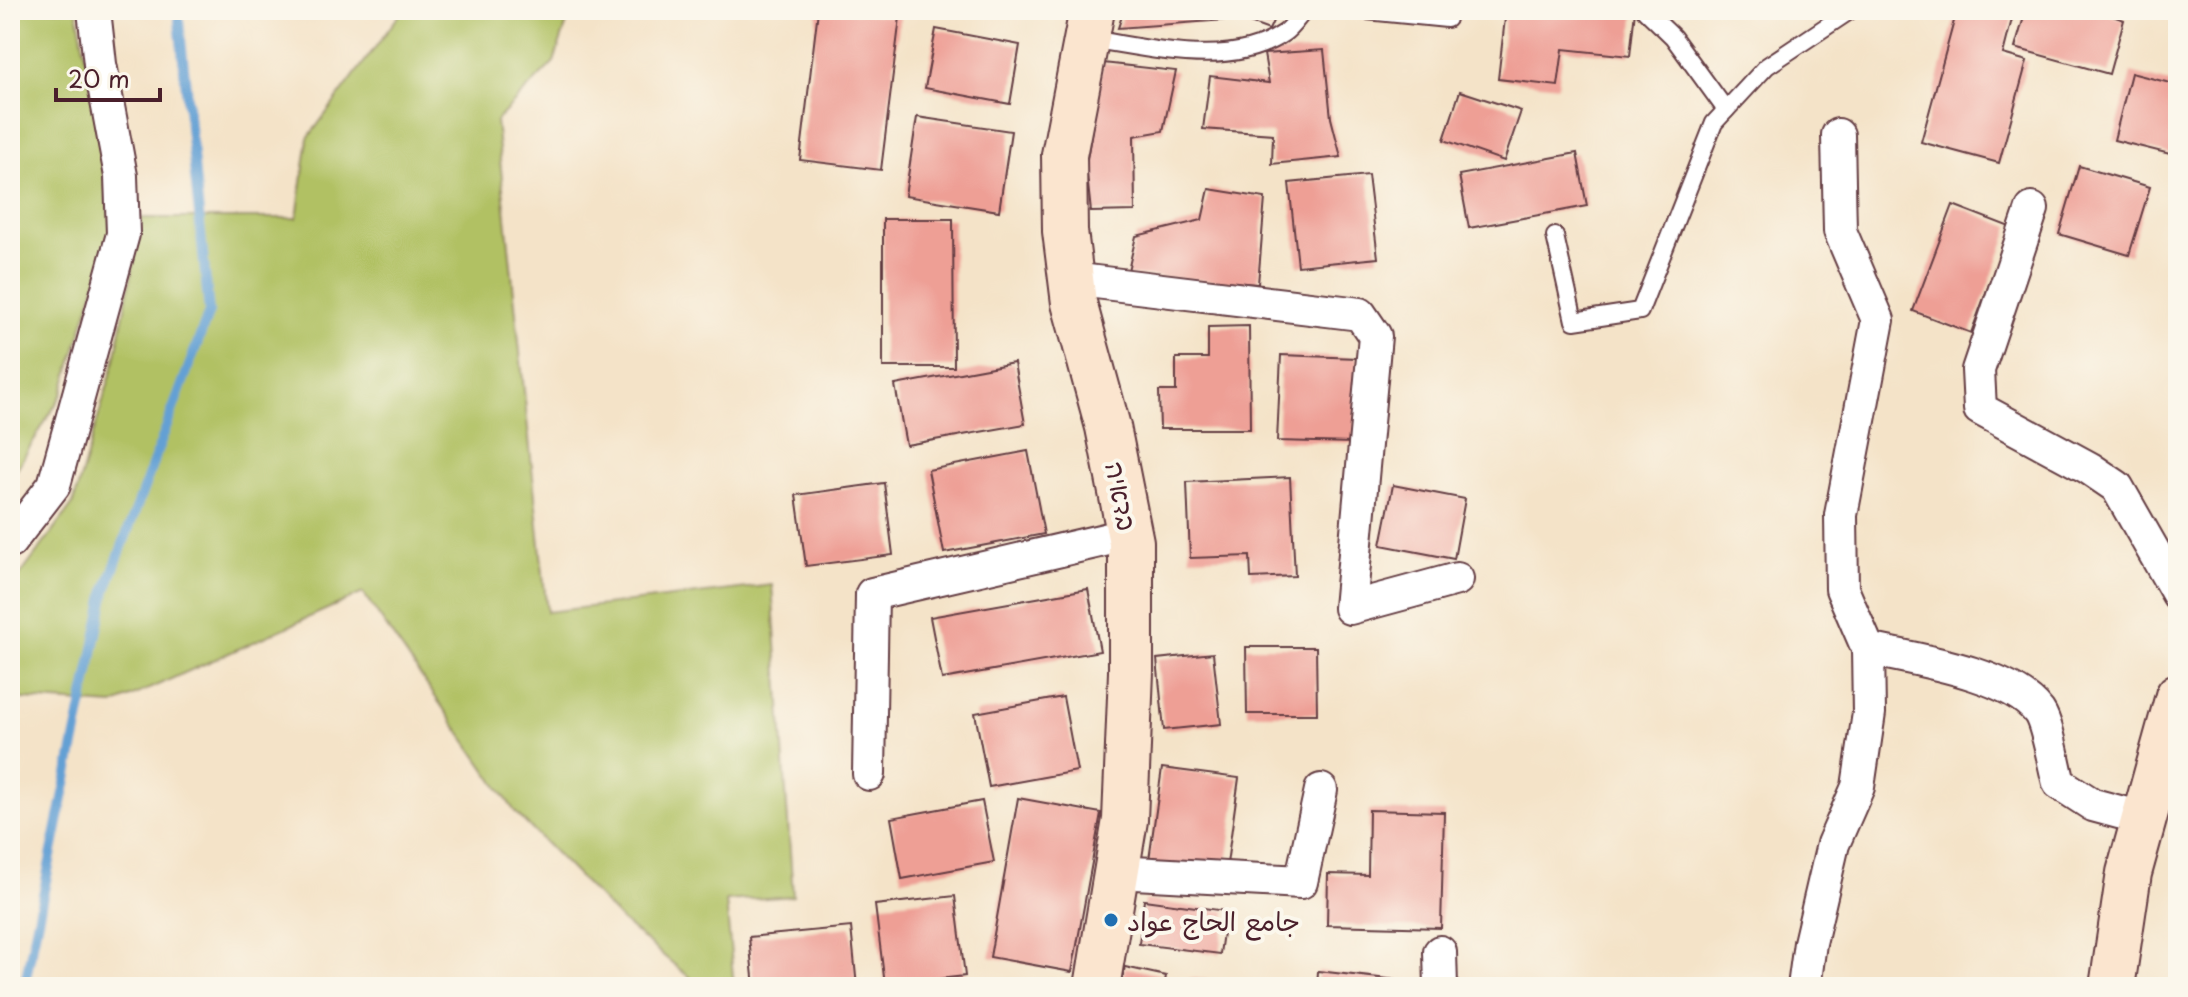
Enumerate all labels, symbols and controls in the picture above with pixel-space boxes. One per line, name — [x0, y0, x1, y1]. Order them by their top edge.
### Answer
scale bar — [56, 52, 160, 102]
text: 20 m — [68, 60, 130, 96]
street label: בדאיה — [1096, 458, 1148, 534]
place label: جامع الحاج عواد — [1127, 901, 1300, 941]
marker: جامع الحاج عواد — [1102, 911, 1120, 929]

